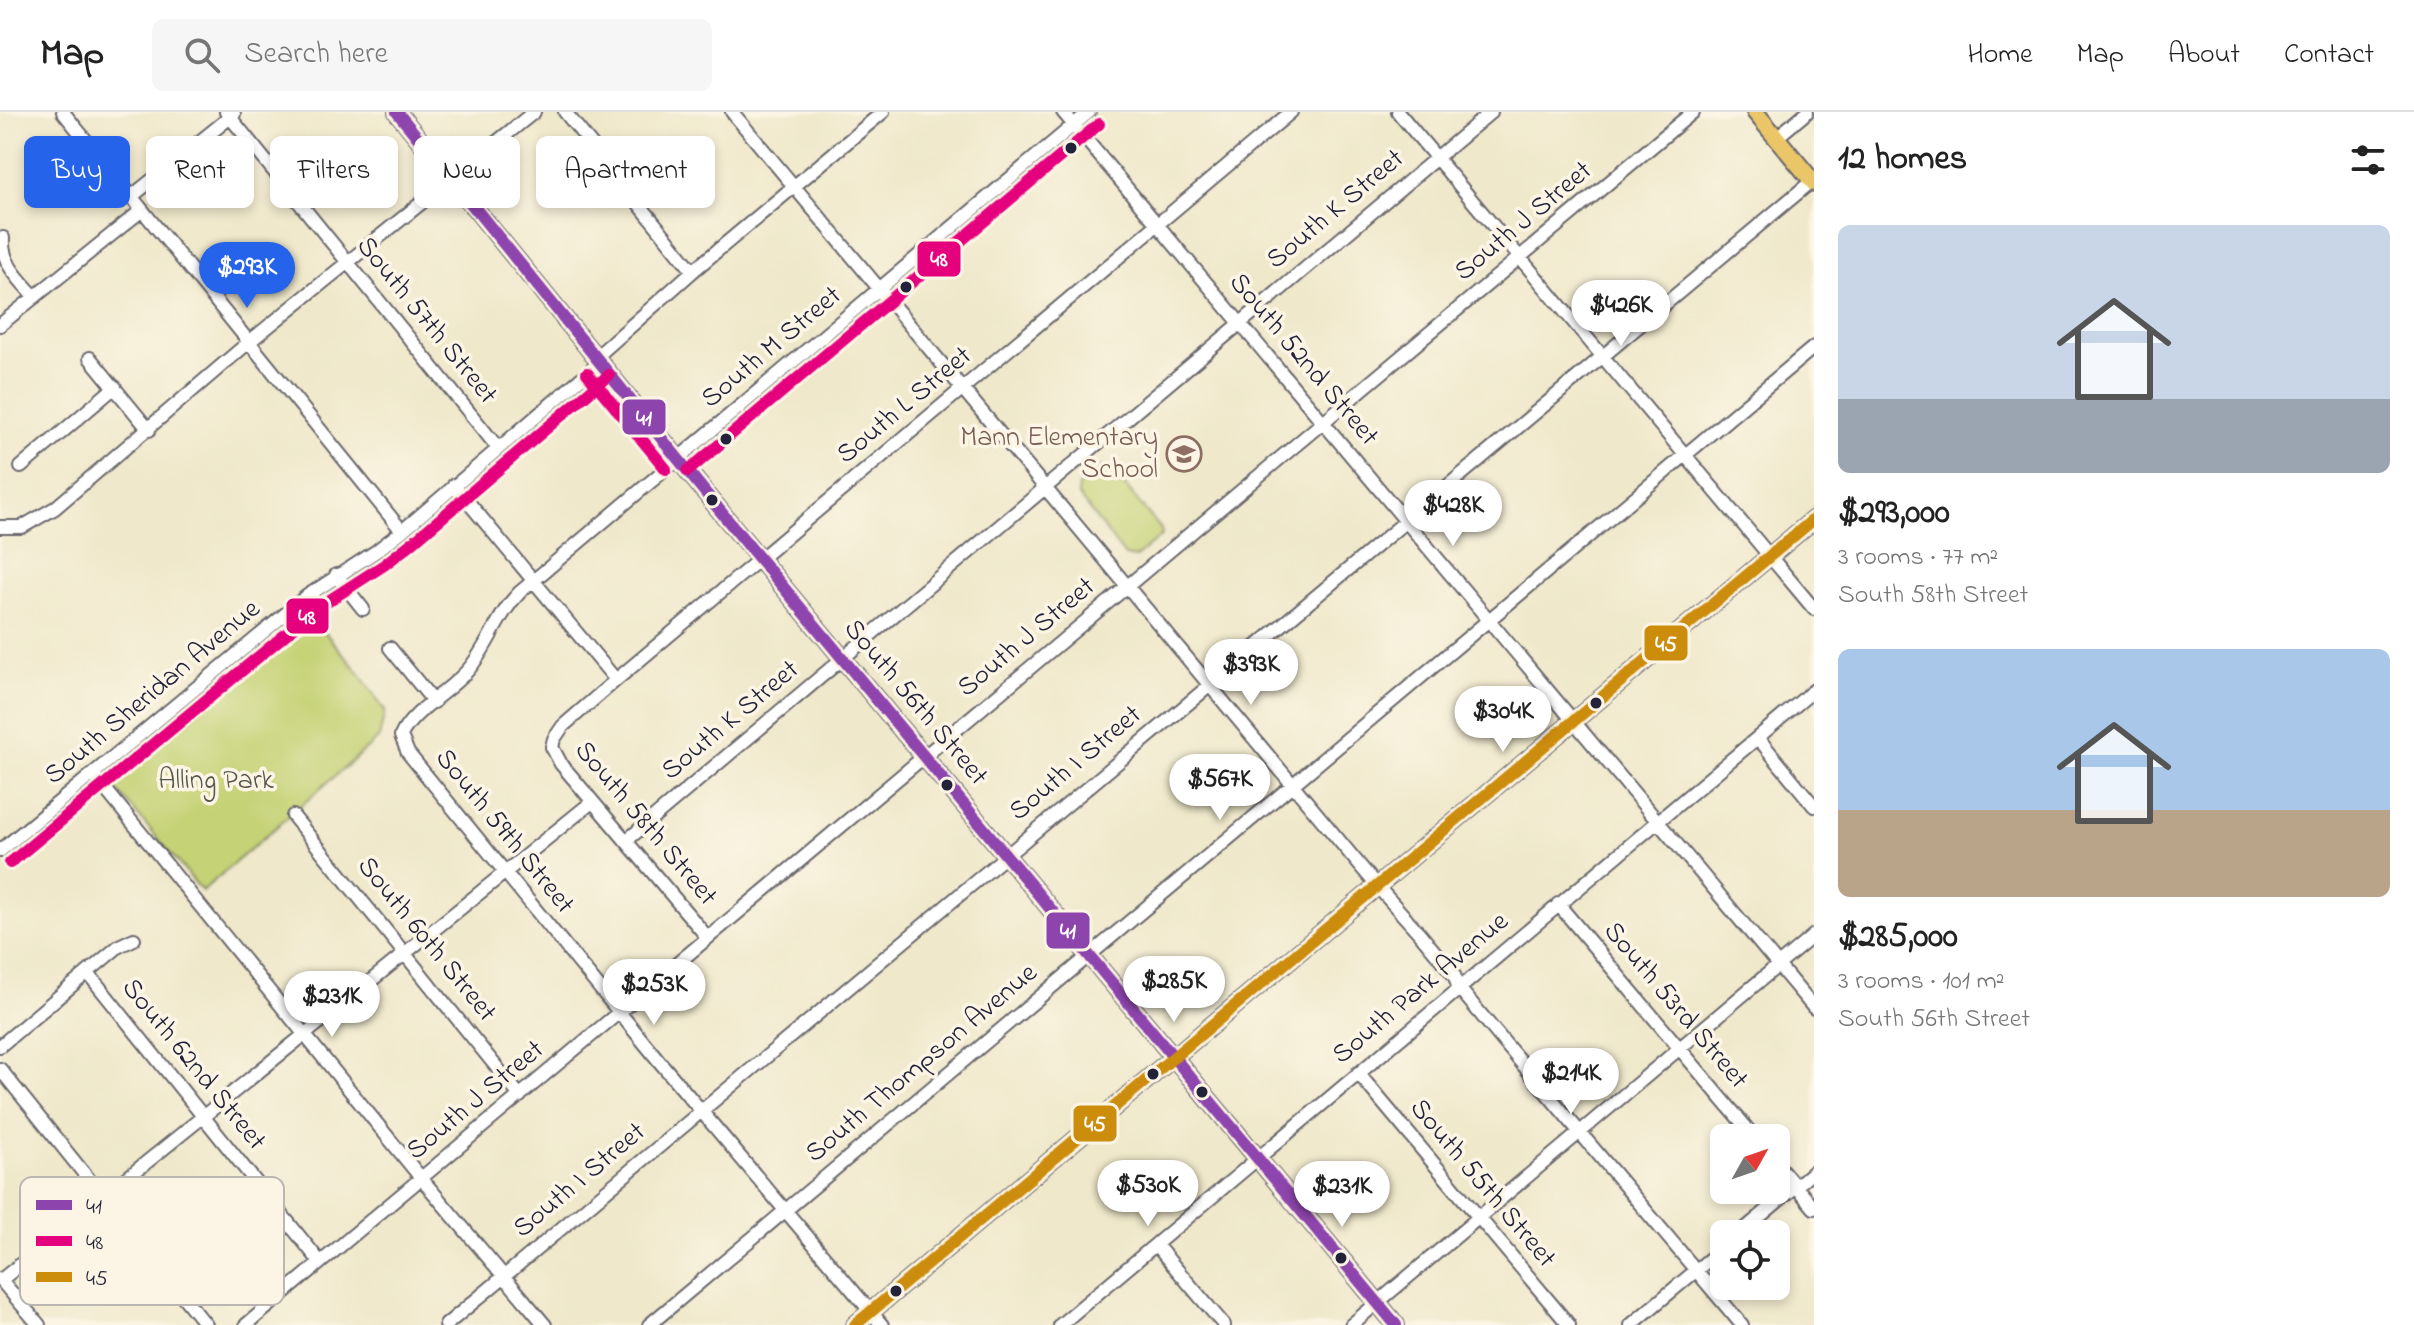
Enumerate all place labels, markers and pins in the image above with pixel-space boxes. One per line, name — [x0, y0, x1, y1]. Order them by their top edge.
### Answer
unlabelled marker — [1063, 140, 1079, 156]
pin: $293K — [191, 242, 303, 310]
unlabelled marker — [898, 279, 914, 295]
pin: $426K — [1565, 280, 1677, 348]
place label: Mann Elementary School — [960, 418, 1158, 491]
unlabelled marker — [718, 431, 734, 447]
school or university icon: Mann Elementary School — [1165, 435, 1203, 473]
pin: $428K — [1397, 480, 1509, 548]
unlabelled marker — [704, 492, 720, 508]
pin: $393K — [1195, 639, 1307, 707]
pin: $304K — [1447, 686, 1559, 754]
unlabelled marker — [1588, 695, 1604, 711]
pin: $567K — [1164, 754, 1276, 822]
unlabelled marker — [939, 777, 955, 793]
pin: $285K — [1118, 956, 1230, 1024]
pin: $253K — [598, 959, 710, 1027]
pin: $231K — [276, 971, 388, 1039]
pin: $214K — [1515, 1048, 1627, 1116]
unlabelled marker — [1145, 1066, 1161, 1082]
unlabelled marker — [1194, 1084, 1210, 1100]
pin: $530K — [1092, 1160, 1204, 1228]
pin: $231K — [1286, 1161, 1398, 1229]
unlabelled marker — [1333, 1250, 1349, 1266]
unlabelled marker — [888, 1283, 904, 1299]

